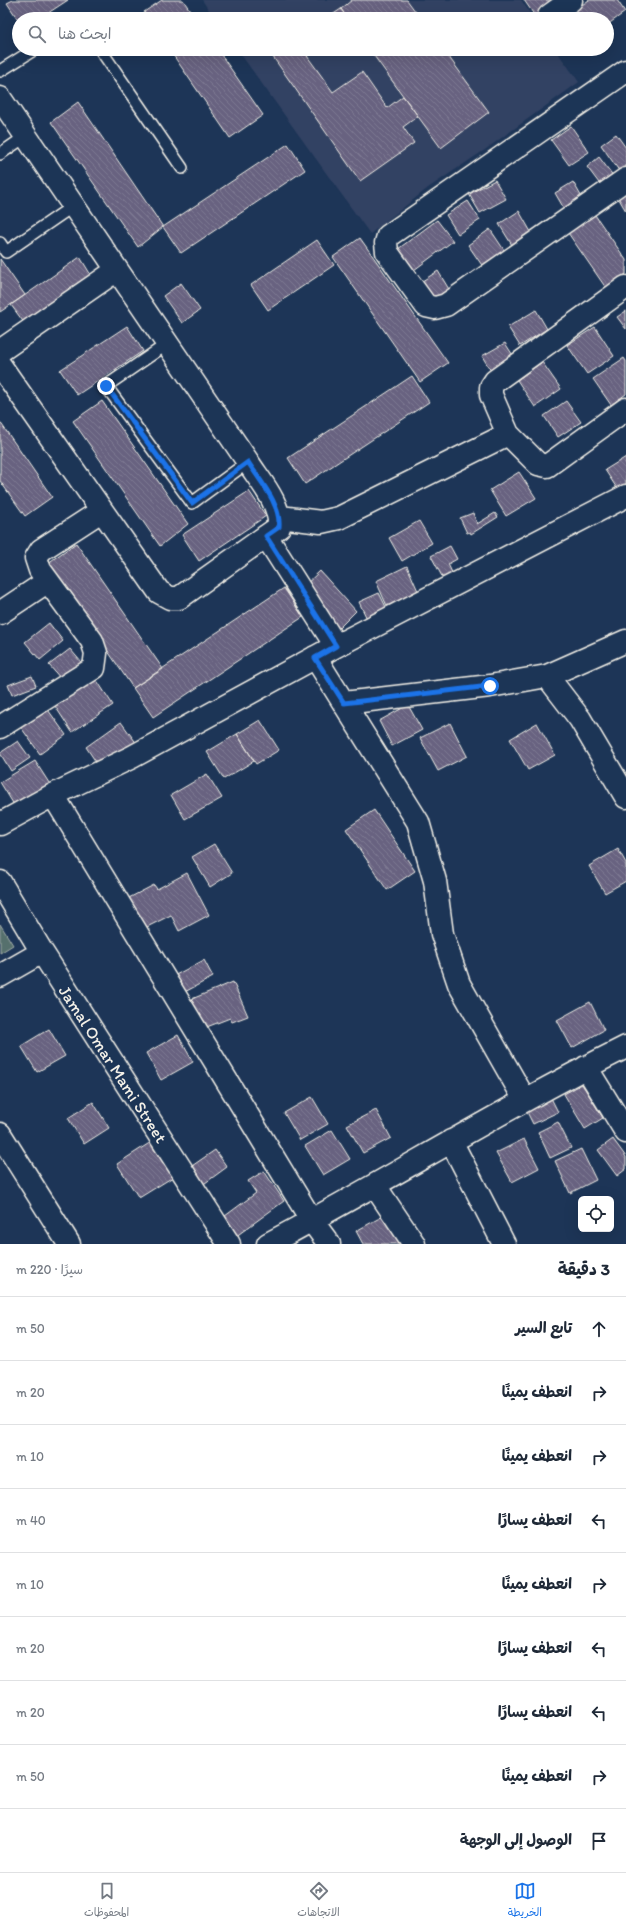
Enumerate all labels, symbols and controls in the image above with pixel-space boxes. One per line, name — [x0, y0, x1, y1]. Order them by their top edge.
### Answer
search box — [12, 12, 614, 56]
icon: search — [26, 23, 48, 45]
text: ابحث هنا — [58, 25, 112, 43]
route end — [97, 377, 115, 395]
route start — [481, 677, 499, 695]
street label: Jamal Omar Mami Street — [55, 982, 172, 1147]
map controls — [578, 1196, 614, 1232]
button: locate — [578, 1196, 614, 1232]
text: 3 دقيقة — [558, 1259, 610, 1279]
text: سيرًا · 220 m — [16, 1262, 83, 1277]
icon: ahead — [588, 1318, 610, 1340]
text: تابع السير — [515, 1319, 572, 1337]
text: 50 m — [16, 1321, 45, 1336]
icon: right — [588, 1382, 610, 1404]
text: انعطف يمينًا — [502, 1383, 572, 1401]
text: 20 m — [16, 1385, 45, 1400]
icon: right — [588, 1446, 610, 1468]
text: انعطف يمينًا — [502, 1447, 572, 1465]
text: 10 m — [16, 1449, 44, 1464]
icon: left — [588, 1510, 610, 1532]
text: انعطف يسارًا — [498, 1511, 572, 1529]
text: 40 m — [16, 1513, 46, 1528]
icon: right — [588, 1574, 610, 1596]
text: انعطف يمينًا — [502, 1575, 572, 1593]
text: 10 m — [16, 1577, 44, 1592]
icon: left — [588, 1638, 610, 1660]
text: انعطف يسارًا — [498, 1639, 572, 1657]
text: 20 m — [16, 1641, 45, 1656]
icon: left — [588, 1702, 610, 1724]
text: انعطف يسارًا — [498, 1703, 572, 1721]
text: 20 m — [16, 1705, 45, 1720]
icon: right — [588, 1766, 610, 1788]
text: انعطف يمينًا — [502, 1767, 572, 1785]
text: 50 m — [16, 1769, 45, 1784]
icon: arrive — [588, 1830, 610, 1852]
text: الوصول إلى الوجهة — [460, 1831, 572, 1849]
tab: المحفوظات — [84, 1880, 129, 1922]
tab: الاتجاهات — [297, 1880, 340, 1922]
tab: الخريطة — [508, 1880, 542, 1922]

